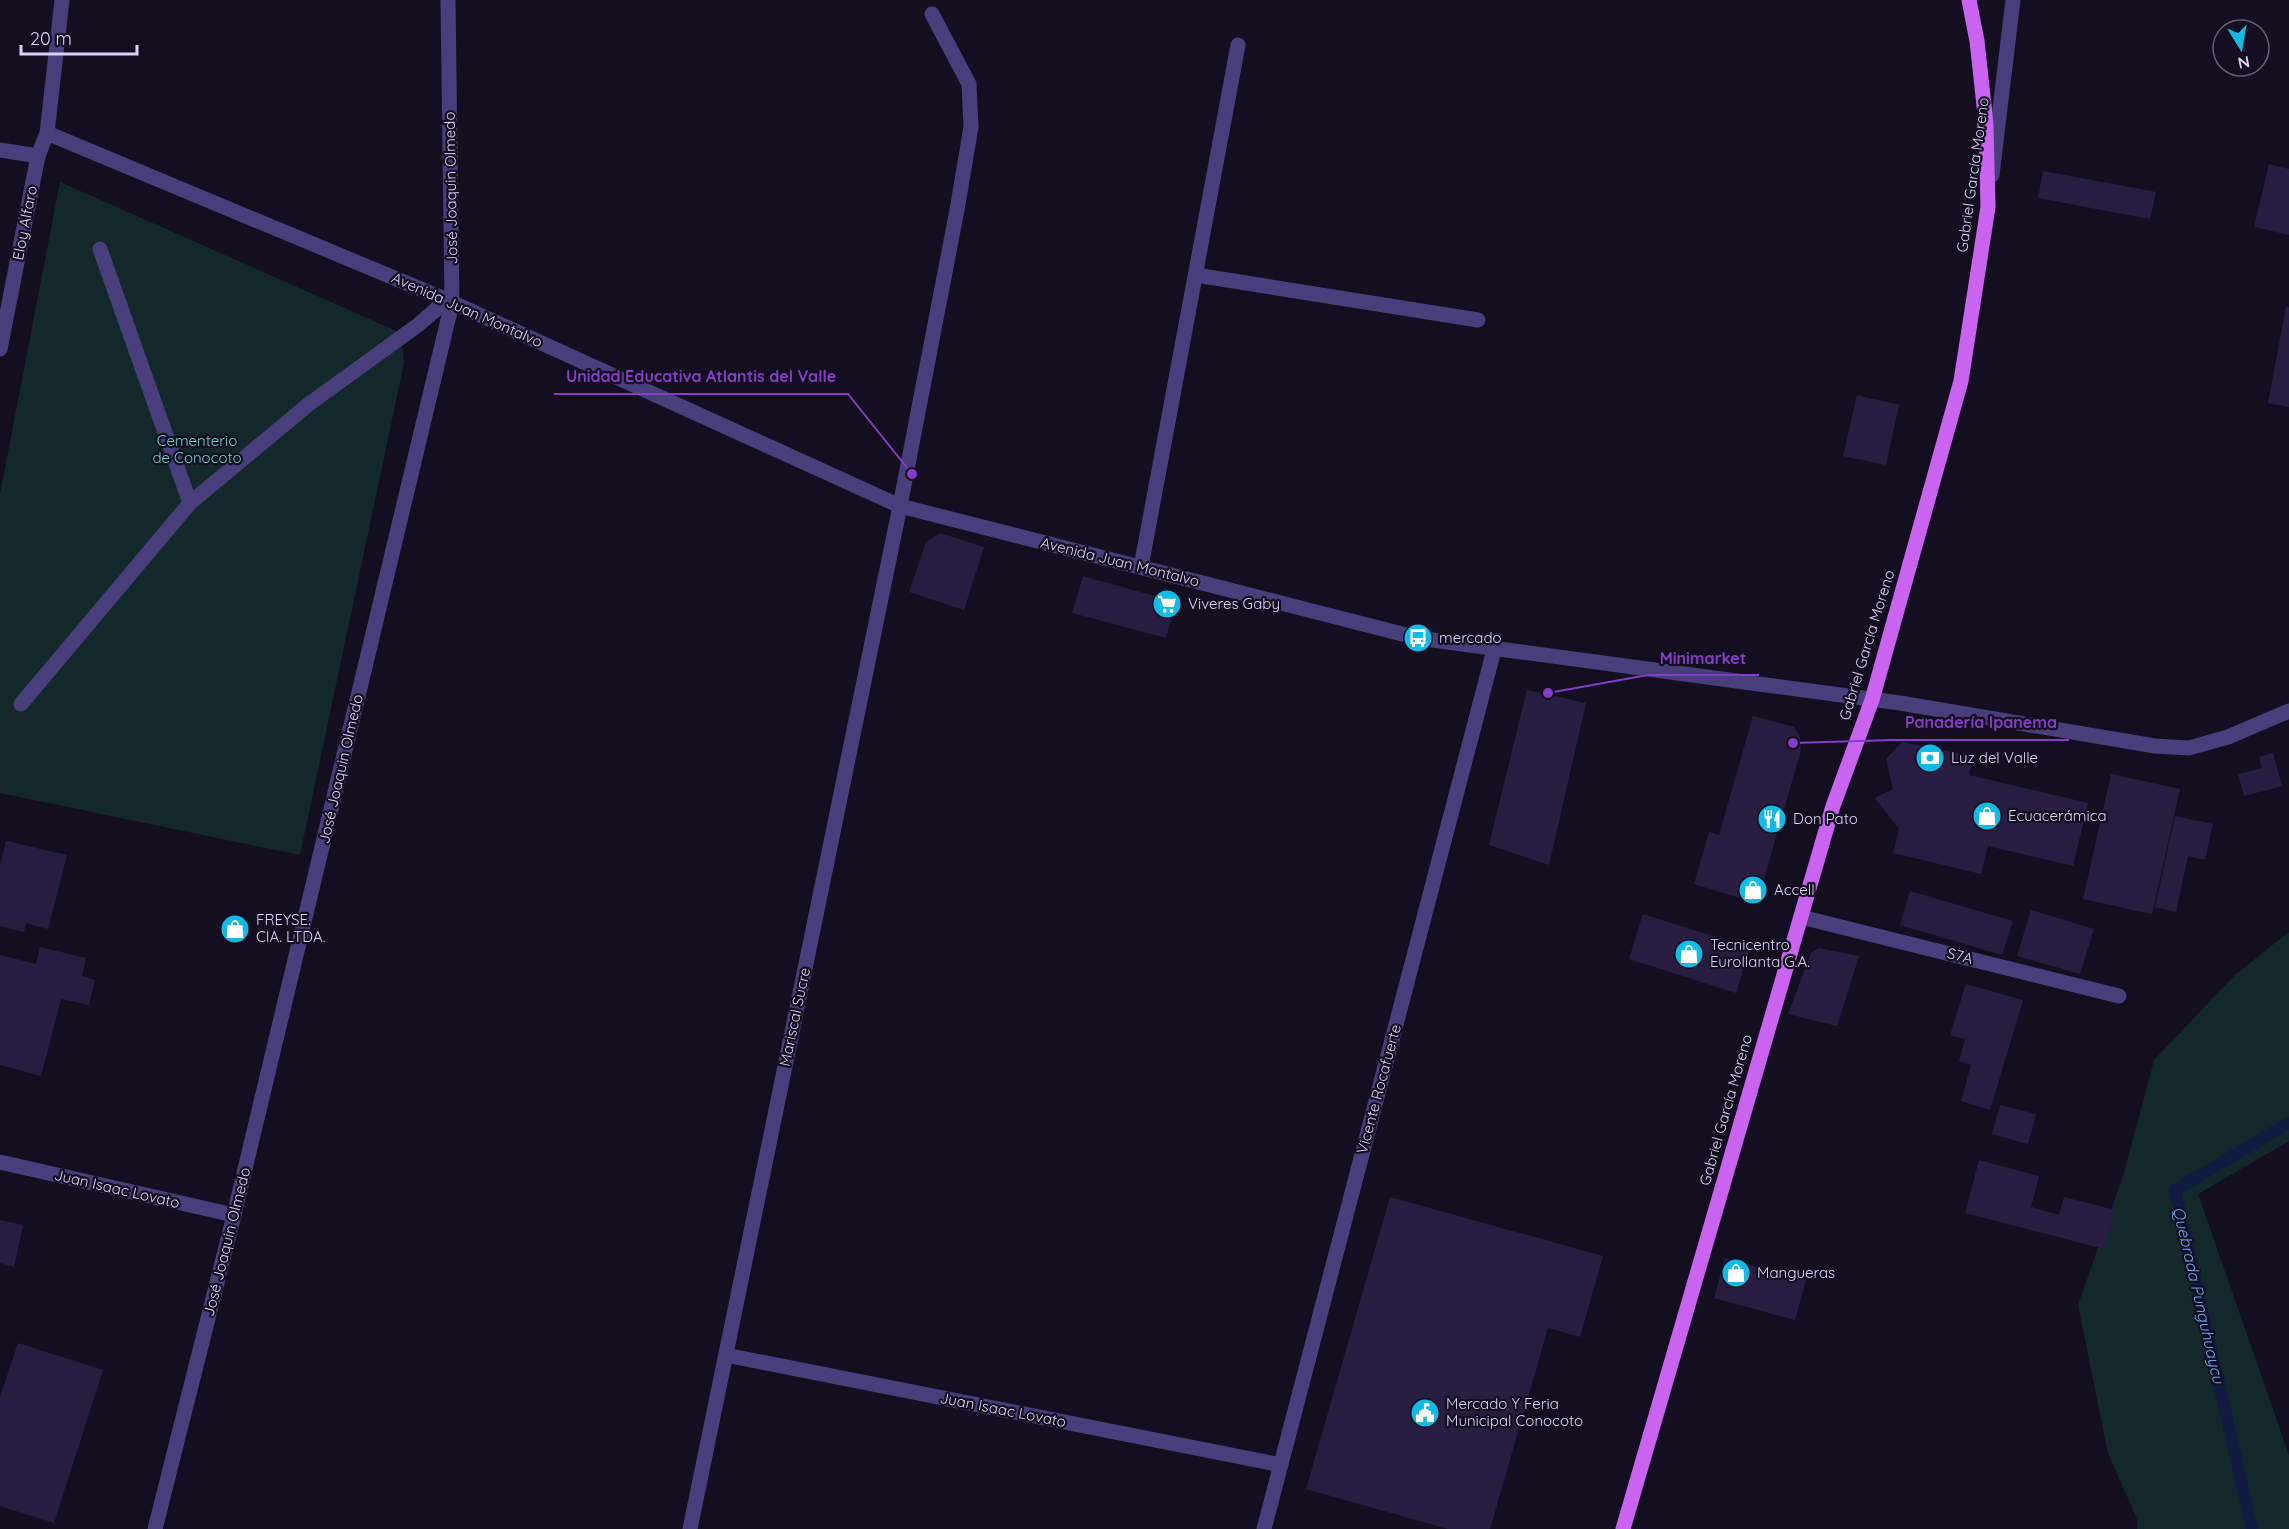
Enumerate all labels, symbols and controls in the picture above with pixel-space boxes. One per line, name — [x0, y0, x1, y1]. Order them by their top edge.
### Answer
scale bar — [21, 18, 136, 56]
north arrow — [2211, 18, 2271, 78]
text: 20 m — [30, 27, 72, 50]
text: N — [2236, 52, 2252, 74]
street label: Gabriel García Moreno — [1952, 96, 1993, 254]
street label: José Joaquin Olmedo — [440, 111, 461, 265]
street label: Eloy Alfaro — [8, 184, 41, 262]
street label: Avenida Juan Montalvo — [389, 268, 546, 351]
callout: Unidad Educativa Atlantis del Valle — [554, 360, 848, 394]
text: Unidad Educativa Atlantis del Valle — [566, 366, 836, 386]
park label: Cementerio de Conocoto — [152, 431, 242, 467]
street label: Avenida Juan Montalvo — [1039, 533, 1202, 590]
street label: Gabriel García Moreno — [1835, 567, 1898, 722]
supermarket icon: Viveres Gaby — [1151, 588, 1183, 620]
place label: Viveres Gaby — [1188, 594, 1280, 613]
bus stop icon: mercado — [1402, 622, 1434, 654]
place label: mercado — [1439, 628, 1502, 647]
callout: Minimarket — [1648, 641, 1759, 675]
text: Minimarket — [1660, 648, 1746, 668]
street label: José Joaquin Olmedo — [314, 692, 367, 845]
callout: Panadería Ipanema — [1892, 706, 2069, 740]
text: Panadería Ipanema — [1905, 712, 2057, 732]
bank icon: Luz del Valle — [1914, 742, 1946, 774]
place label: Luz del Valle — [1951, 748, 2038, 767]
shop icon: Ecuacerámica — [1971, 800, 2003, 832]
restaurant icon: Don Pato — [1756, 803, 1788, 835]
place label: Ecuacerámica — [2008, 806, 2107, 825]
place label: Don Pato — [1793, 809, 1858, 828]
shop icon: Accell — [1737, 874, 1769, 906]
place label: Accell — [1774, 880, 1815, 899]
place label: FREYSE. CIA. LTDA. — [256, 910, 325, 946]
shop icon: FREYSE. CIA. LTDA. — [219, 913, 251, 945]
place label: Tecnicentro Eurollanta G.A. — [1710, 935, 1810, 971]
shop icon: Tecnicentro Eurollanta G.A. — [1673, 938, 1705, 970]
street label: S7A — [1945, 943, 1975, 968]
street label: Mariscal Sucre — [775, 966, 814, 1068]
street label: Vicente Rocafuerte — [1352, 1022, 1405, 1156]
street label: Gabriel García Moreno — [1695, 1032, 1756, 1188]
street label: Juan Isaac Lovato — [53, 1165, 182, 1212]
street label: José Joaquin Olmedo — [199, 1165, 254, 1318]
water label: Quebrada Punguhuaycu — [2169, 1205, 2229, 1386]
shop icon: Mangueras — [1720, 1257, 1752, 1289]
place label: Mangueras — [1757, 1263, 1835, 1282]
street label: Juan Isaac Lovato — [938, 1388, 1068, 1431]
place label: Mercado Y Feria Municipal Conocoto — [1446, 1394, 1583, 1430]
public building icon: Mercado Y Feria Municipal Conocoto — [1409, 1397, 1441, 1429]

